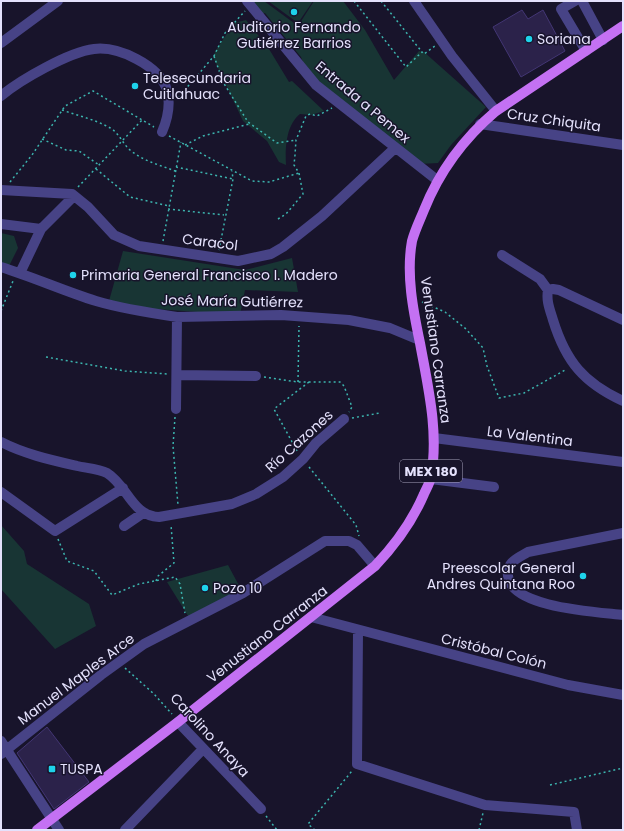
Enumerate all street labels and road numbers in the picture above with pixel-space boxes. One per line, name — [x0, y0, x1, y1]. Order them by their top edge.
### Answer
street label: Entrada a Pemex — [311, 56, 415, 148]
street label: Cruz Chiquita — [506, 104, 602, 136]
street label: Caracol — [181, 229, 239, 255]
street label: Venustiano Carranza — [416, 275, 456, 425]
street label: José María Gutiérrez — [161, 290, 303, 312]
street label: Río Cazones — [261, 405, 337, 477]
street label: La Valentina — [486, 421, 574, 451]
road number: MEX 180 — [400, 460, 462, 482]
street label: Venustiano Carranza — [203, 581, 331, 687]
street label: Manuel Maples Arce — [14, 628, 139, 730]
street label: Cristóbal Colón — [439, 628, 549, 674]
street label: Carolino Anaya — [166, 689, 254, 781]

